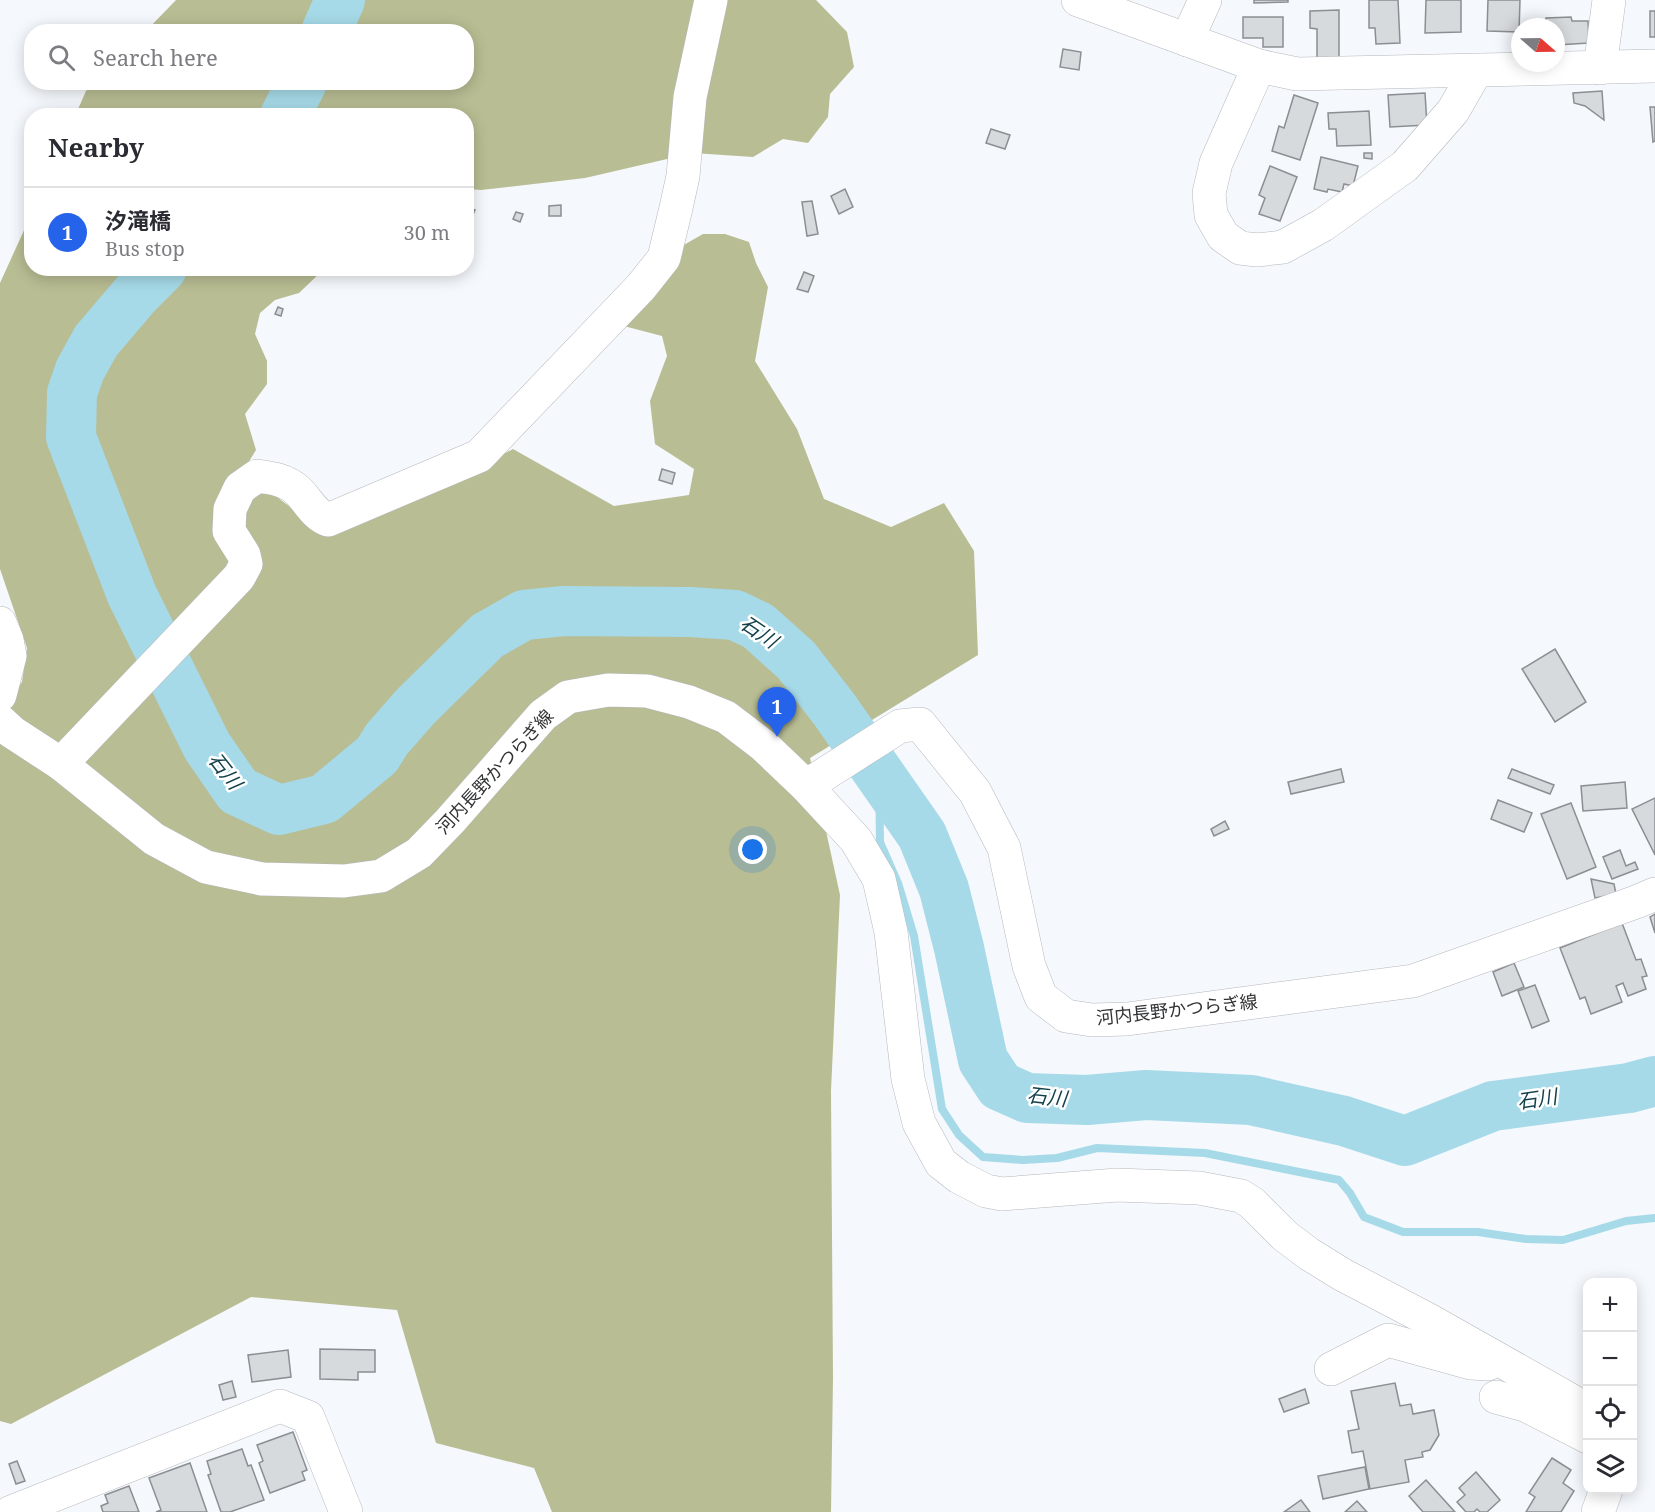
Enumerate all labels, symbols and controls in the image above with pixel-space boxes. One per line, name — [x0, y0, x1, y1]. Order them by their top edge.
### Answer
north arrow — [1511, 18, 1565, 72]
search box — [24, 24, 474, 90]
icon: search — [45, 41, 78, 74]
text: Search here — [93, 42, 218, 72]
text: Nearby — [48, 129, 144, 165]
text: 汐滝橋 — [105, 205, 171, 235]
text: 1 — [62, 219, 73, 246]
text: 30 m — [404, 219, 450, 246]
text: Bus stop — [105, 235, 185, 262]
water label: 石川 — [735, 609, 785, 655]
pin: 1 — [758, 688, 796, 737]
street label: 河内長野かつらぎ線 — [430, 704, 558, 839]
water label: 石川 — [202, 747, 250, 796]
your location — [738, 835, 767, 864]
street label: 河内長野かつらぎ線 — [1095, 989, 1259, 1029]
water label: 石川 — [1026, 1081, 1070, 1112]
water label: 石川 — [1515, 1082, 1561, 1115]
map controls — [1583, 1278, 1637, 1494]
button: + — [1583, 1278, 1637, 1332]
button: − — [1583, 1332, 1637, 1386]
button: locate — [1583, 1386, 1637, 1440]
button: layers — [1583, 1440, 1637, 1494]

